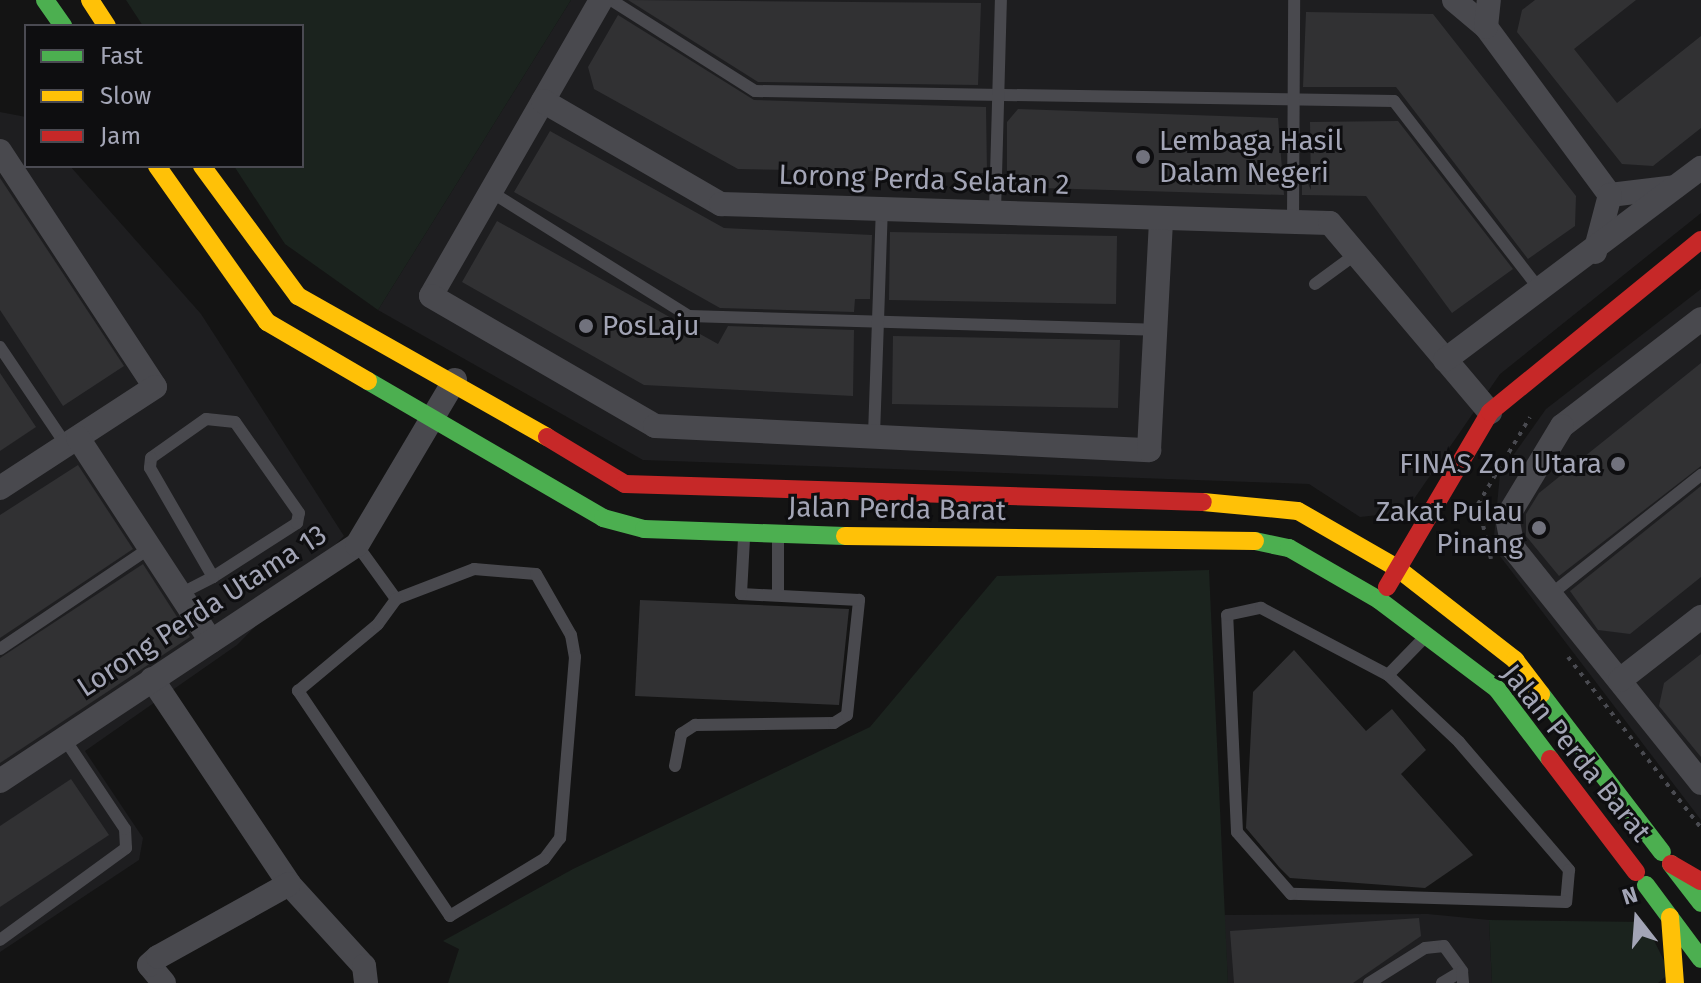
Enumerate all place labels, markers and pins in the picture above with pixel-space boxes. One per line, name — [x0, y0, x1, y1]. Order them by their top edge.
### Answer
place label: Lembaga Hasil Dalam Negeri — [1159, 124, 1343, 190]
marker: Lembaga Hasil Dalam Negeri — [1134, 148, 1152, 166]
place label: PosLaju — [602, 309, 700, 343]
marker: PosLaju — [577, 317, 595, 335]
place label: FINAS Zon Utara — [1399, 447, 1602, 481]
marker: FINAS Zon Utara — [1609, 455, 1627, 473]
place label: Zakat Pulau Pinang — [1375, 495, 1523, 561]
marker: Zakat Pulau Pinang — [1530, 519, 1548, 537]

